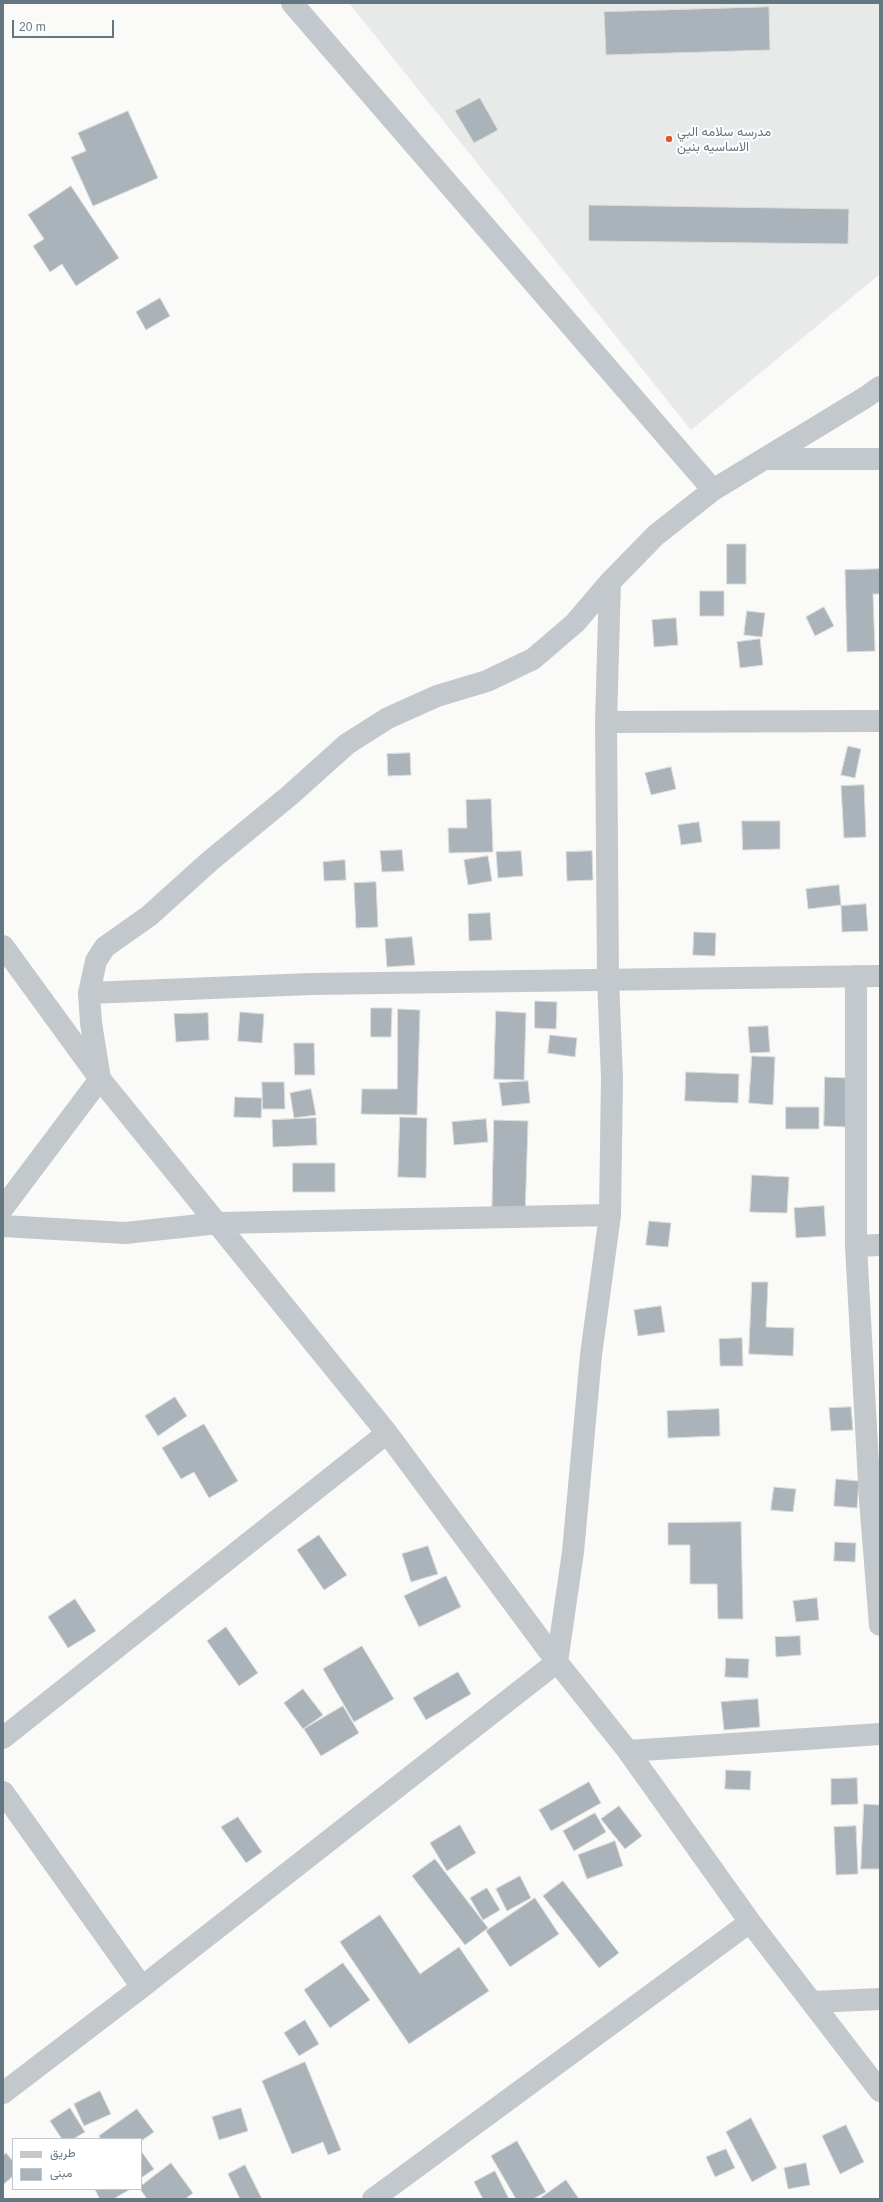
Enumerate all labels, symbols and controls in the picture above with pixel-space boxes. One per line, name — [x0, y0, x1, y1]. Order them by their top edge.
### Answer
scale bar — [14, 12, 116, 38]
text: 20 m — [19, 20, 46, 34]
place label: مدرسه سلامه البي الاساسيه بنين — [677, 124, 771, 155]
marker: مدرسه سلامه البي الاساسيه بنين — [664, 134, 674, 144]
legend — [12, 2138, 142, 2190]
text: طريق — [50, 2146, 75, 2160]
text: مبنى — [50, 2166, 72, 2180]

